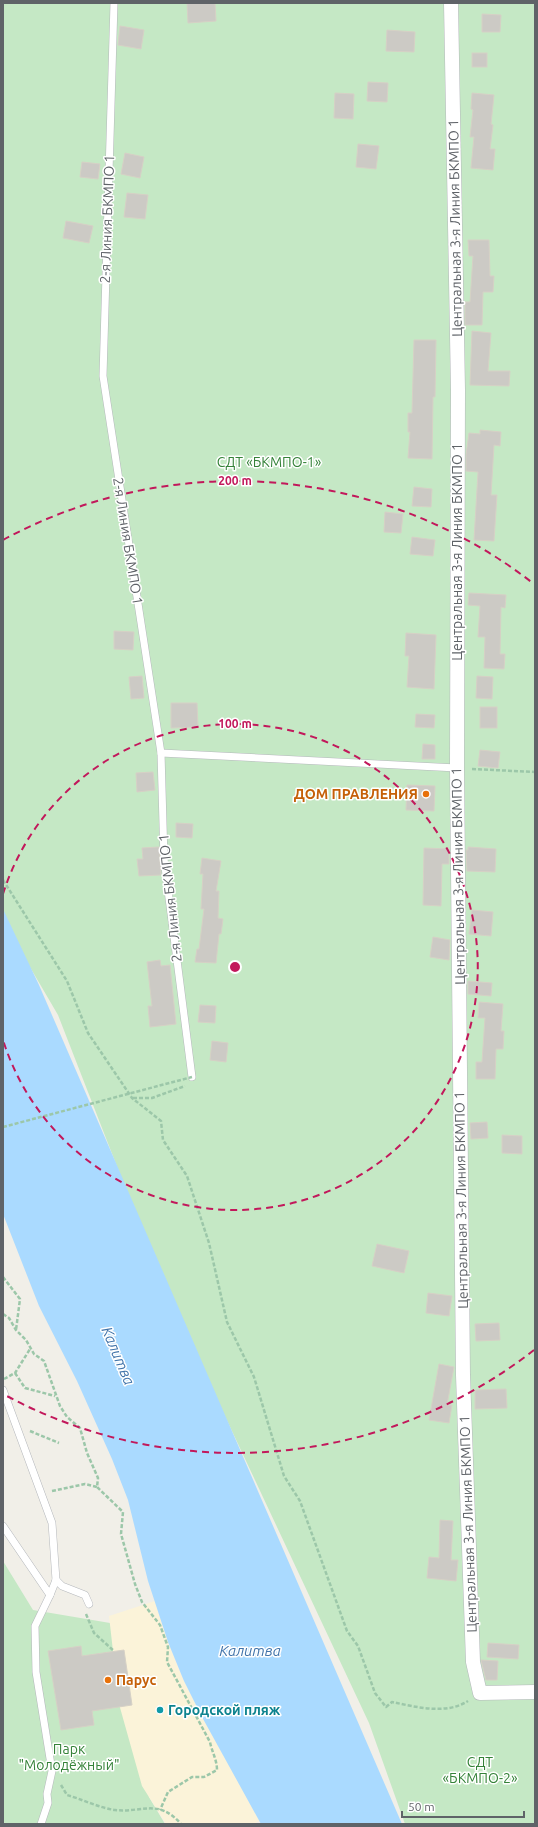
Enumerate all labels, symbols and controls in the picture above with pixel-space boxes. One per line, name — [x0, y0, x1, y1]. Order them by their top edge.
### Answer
street label: Центральная 3-я Линия БКМПО 1 — [445, 119, 465, 337]
street label: 2-я Линия БКМПО 1 — [97, 154, 117, 284]
street label: Центральная 3-я Линия БКМПО 1 — [449, 443, 465, 661]
park label: СДТ «БКМПО-1» — [217, 454, 322, 470]
text: 200 m — [218, 474, 252, 487]
street label: 2-я Линия БКМПО 1 — [110, 476, 146, 606]
text: 100 m — [218, 717, 252, 730]
street label: Центральная 3-я Линия БКМПО 1 — [448, 767, 468, 985]
place label: ДОМ ПРАВЛЕНИЯ — [294, 786, 418, 802]
marker: ДОМ ПРАВЛЕНИЯ — [421, 789, 431, 799]
street label: 2-я Линия БКМПО 1 — [155, 833, 185, 963]
centre of rings — [228, 960, 242, 974]
street label: Центральная 3-я Линия БКМПО 1 — [451, 1091, 471, 1309]
water label: Калитва — [99, 1324, 138, 1387]
street label: Центральная 3-я Линия БКМПО 1 — [456, 1415, 480, 1633]
water label: Калитва — [219, 1642, 281, 1659]
place label: Парус — [116, 1672, 157, 1688]
marker: Парус — [103, 1675, 113, 1685]
place label: Городской пляж — [168, 1702, 281, 1718]
marker: Городской пляж — [155, 1705, 165, 1715]
park label: Парк "Молодёжный" — [18, 1741, 120, 1773]
park label: СДТ «БКМПО-2» — [442, 1754, 518, 1786]
scale bar — [402, 1793, 524, 1819]
text: 50 m — [408, 1800, 435, 1813]

